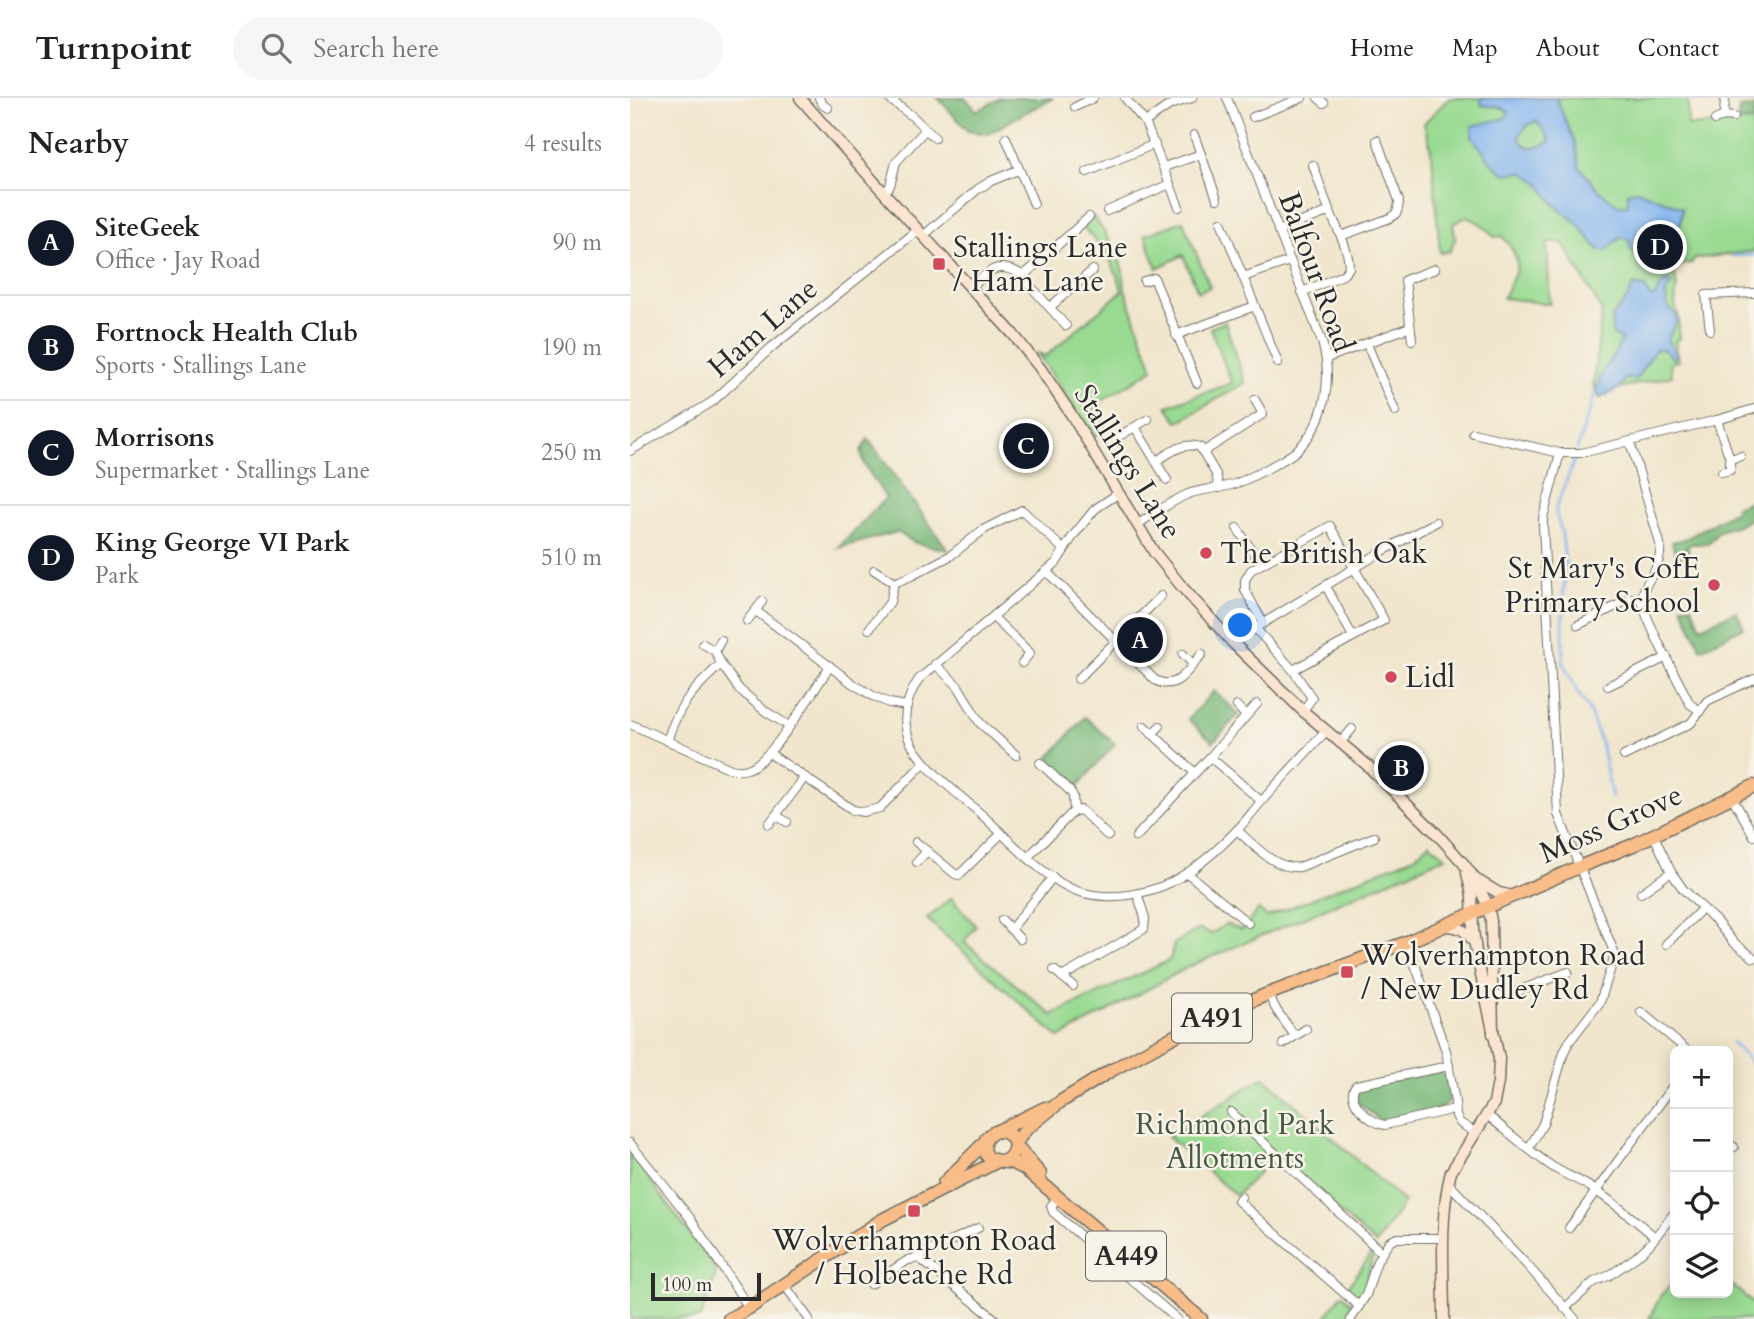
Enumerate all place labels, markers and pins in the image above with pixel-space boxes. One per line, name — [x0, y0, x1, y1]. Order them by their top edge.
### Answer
pin: D — [1637, 221, 1683, 273]
place label: Stallings Lane / Ham Lane — [953, 227, 1128, 302]
marker: Stallings Lane / Ham Lane — [931, 256, 947, 272]
pin: C — [1003, 420, 1049, 472]
place label: The British Oak — [1220, 533, 1427, 574]
marker: The British Oak — [1198, 545, 1214, 561]
place label: St Mary's CofE Primary School — [1504, 548, 1700, 623]
marker: St Mary's CofE Primary School — [1706, 577, 1722, 593]
pin: A — [1117, 614, 1163, 666]
place label: Lidl — [1405, 657, 1456, 698]
marker: Lidl — [1383, 669, 1399, 685]
pin: B — [1378, 742, 1424, 794]
place label: Wolverhampton Road / New Dudley Rd — [1360, 935, 1645, 1010]
marker: Wolverhampton Road / New Dudley Rd — [1339, 964, 1355, 980]
marker: Wolverhampton Road / Holbeache Rd — [906, 1203, 922, 1219]
place label: Wolverhampton Road / Holbeache Rd — [771, 1220, 1056, 1295]

